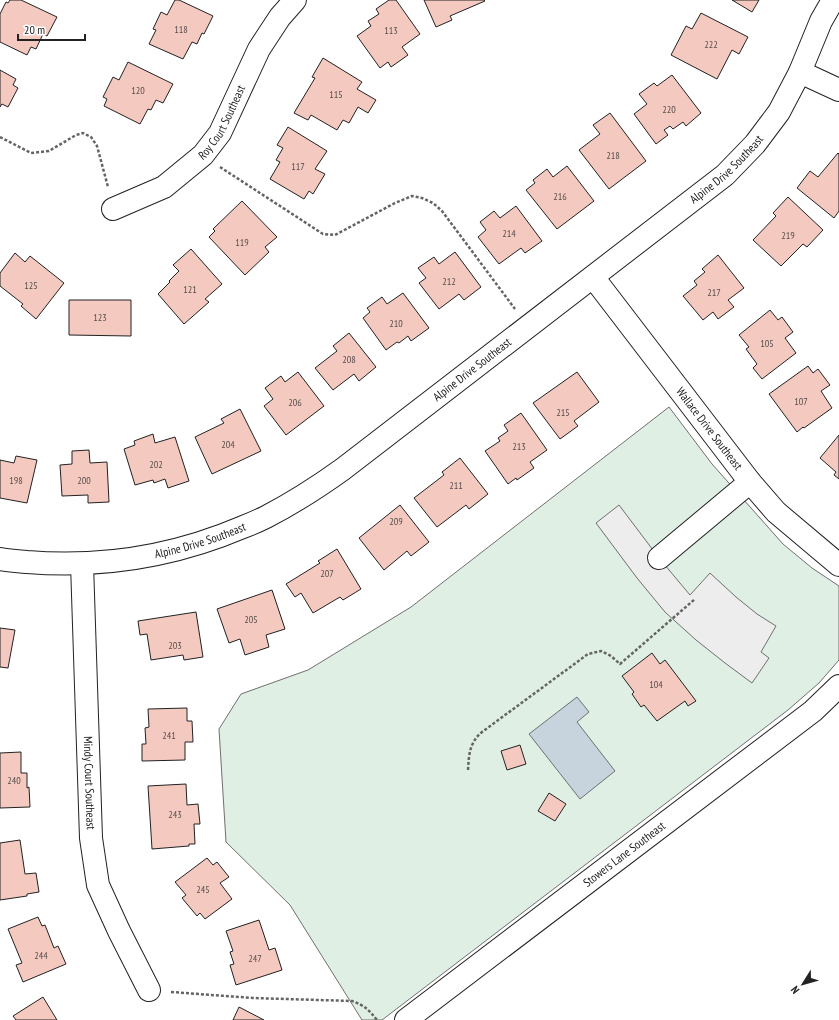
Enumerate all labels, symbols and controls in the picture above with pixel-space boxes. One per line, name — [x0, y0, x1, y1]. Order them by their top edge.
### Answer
scale bar — [18, 16, 85, 42]
text: 20 m — [24, 22, 45, 37]
house number: 118 — [174, 23, 188, 36]
house number: 113 — [384, 24, 398, 37]
house number: 222 — [704, 38, 718, 51]
street label: Roy Court Southeast — [195, 82, 248, 163]
house number: 120 — [131, 84, 145, 97]
house number: 115 — [329, 88, 343, 101]
house number: 220 — [662, 103, 676, 116]
street label: Alpine Drive Southeast — [686, 131, 767, 206]
house number: 218 — [606, 149, 620, 162]
house number: 117 — [291, 160, 305, 173]
house number: 216 — [553, 190, 567, 203]
house number: 214 — [502, 227, 516, 240]
house number: 219 — [781, 229, 795, 242]
house number: 119 — [235, 236, 249, 249]
house number: 212 — [442, 275, 456, 288]
house number: 125 — [24, 279, 38, 292]
house number: 121 — [183, 283, 197, 296]
house number: 217 — [707, 286, 721, 299]
house number: 123 — [93, 311, 107, 324]
house number: 210 — [389, 317, 403, 330]
street label: Alpine Drive Southeast — [430, 334, 515, 404]
house number: 105 — [760, 337, 774, 350]
house number: 208 — [342, 353, 356, 366]
street label: Wallace Drive Southeast — [673, 384, 746, 473]
house number: 107 — [794, 395, 808, 408]
house number: 206 — [288, 396, 302, 409]
house number: 215 — [556, 406, 570, 419]
house number: 204 — [221, 438, 235, 451]
house number: 213 — [512, 440, 526, 453]
house number: 202 — [149, 458, 163, 471]
house number: 198 — [9, 474, 23, 487]
house number: 200 — [77, 474, 91, 487]
house number: 211 — [449, 479, 463, 492]
house number: 209 — [389, 515, 403, 528]
street label: Alpine Drive Southeast — [153, 518, 248, 561]
house number: 207 — [320, 567, 334, 580]
house number: 205 — [244, 613, 258, 626]
house number: 203 — [168, 639, 182, 652]
house number: 104 — [649, 678, 663, 691]
house number: 241 — [162, 729, 176, 742]
street label: Mindy Court Southeast — [81, 736, 99, 831]
house number: 240 — [7, 774, 21, 787]
house number: 243 — [168, 808, 182, 821]
street label: Stowers Lane Southeast — [580, 818, 668, 890]
house number: 245 — [196, 883, 210, 896]
house number: 244 — [34, 949, 48, 962]
house number: 247 — [248, 952, 262, 965]
north arrow — [783, 964, 823, 1004]
text: N — [788, 983, 802, 997]

